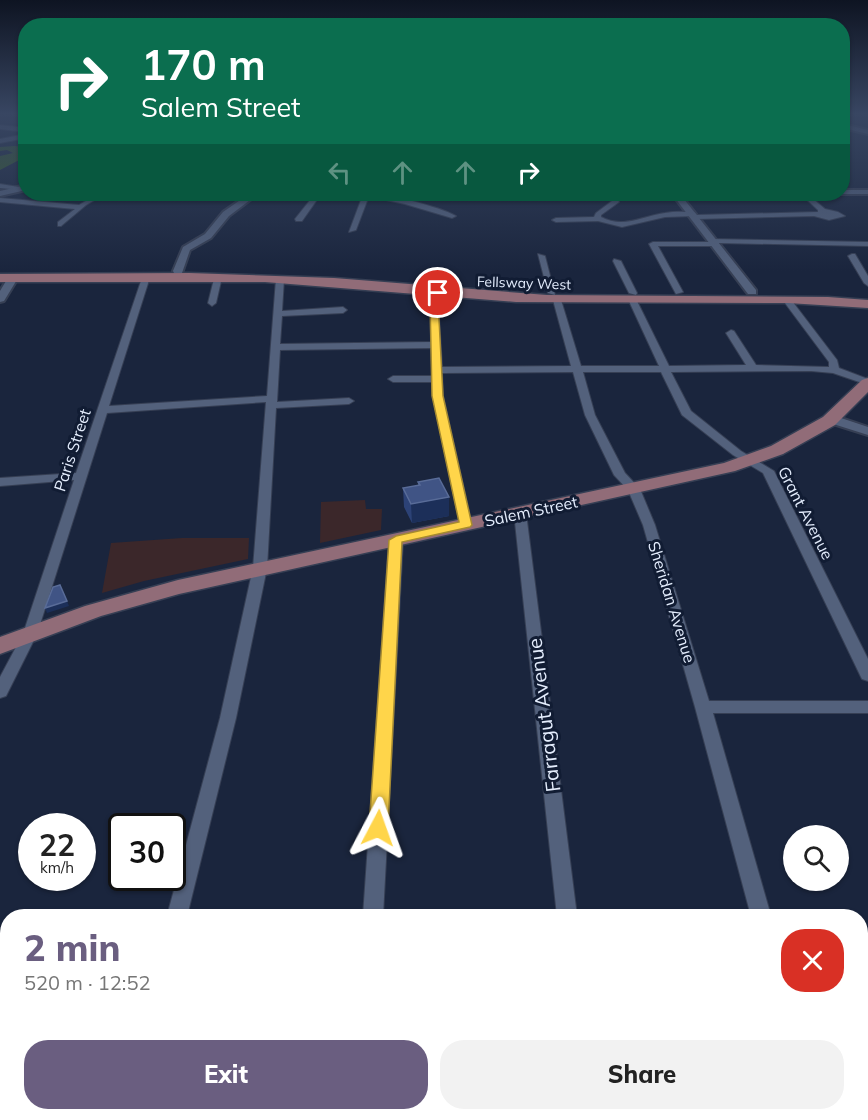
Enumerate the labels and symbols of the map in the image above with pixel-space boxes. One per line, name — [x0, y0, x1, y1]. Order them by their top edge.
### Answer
pin — [412, 267, 463, 318]
street label: Fellsway West — [477, 272, 572, 294]
street label: Paris Street — [49, 406, 95, 494]
street label: Grant Avenue — [774, 463, 838, 563]
street label: Salem Street — [483, 491, 580, 531]
street label: Sheridan Avenue — [644, 539, 700, 665]
street label: Farragut Avenue — [522, 637, 565, 793]
position arrow — [346, 796, 410, 860]
speed limit sign: 30 — [108, 813, 186, 891]

